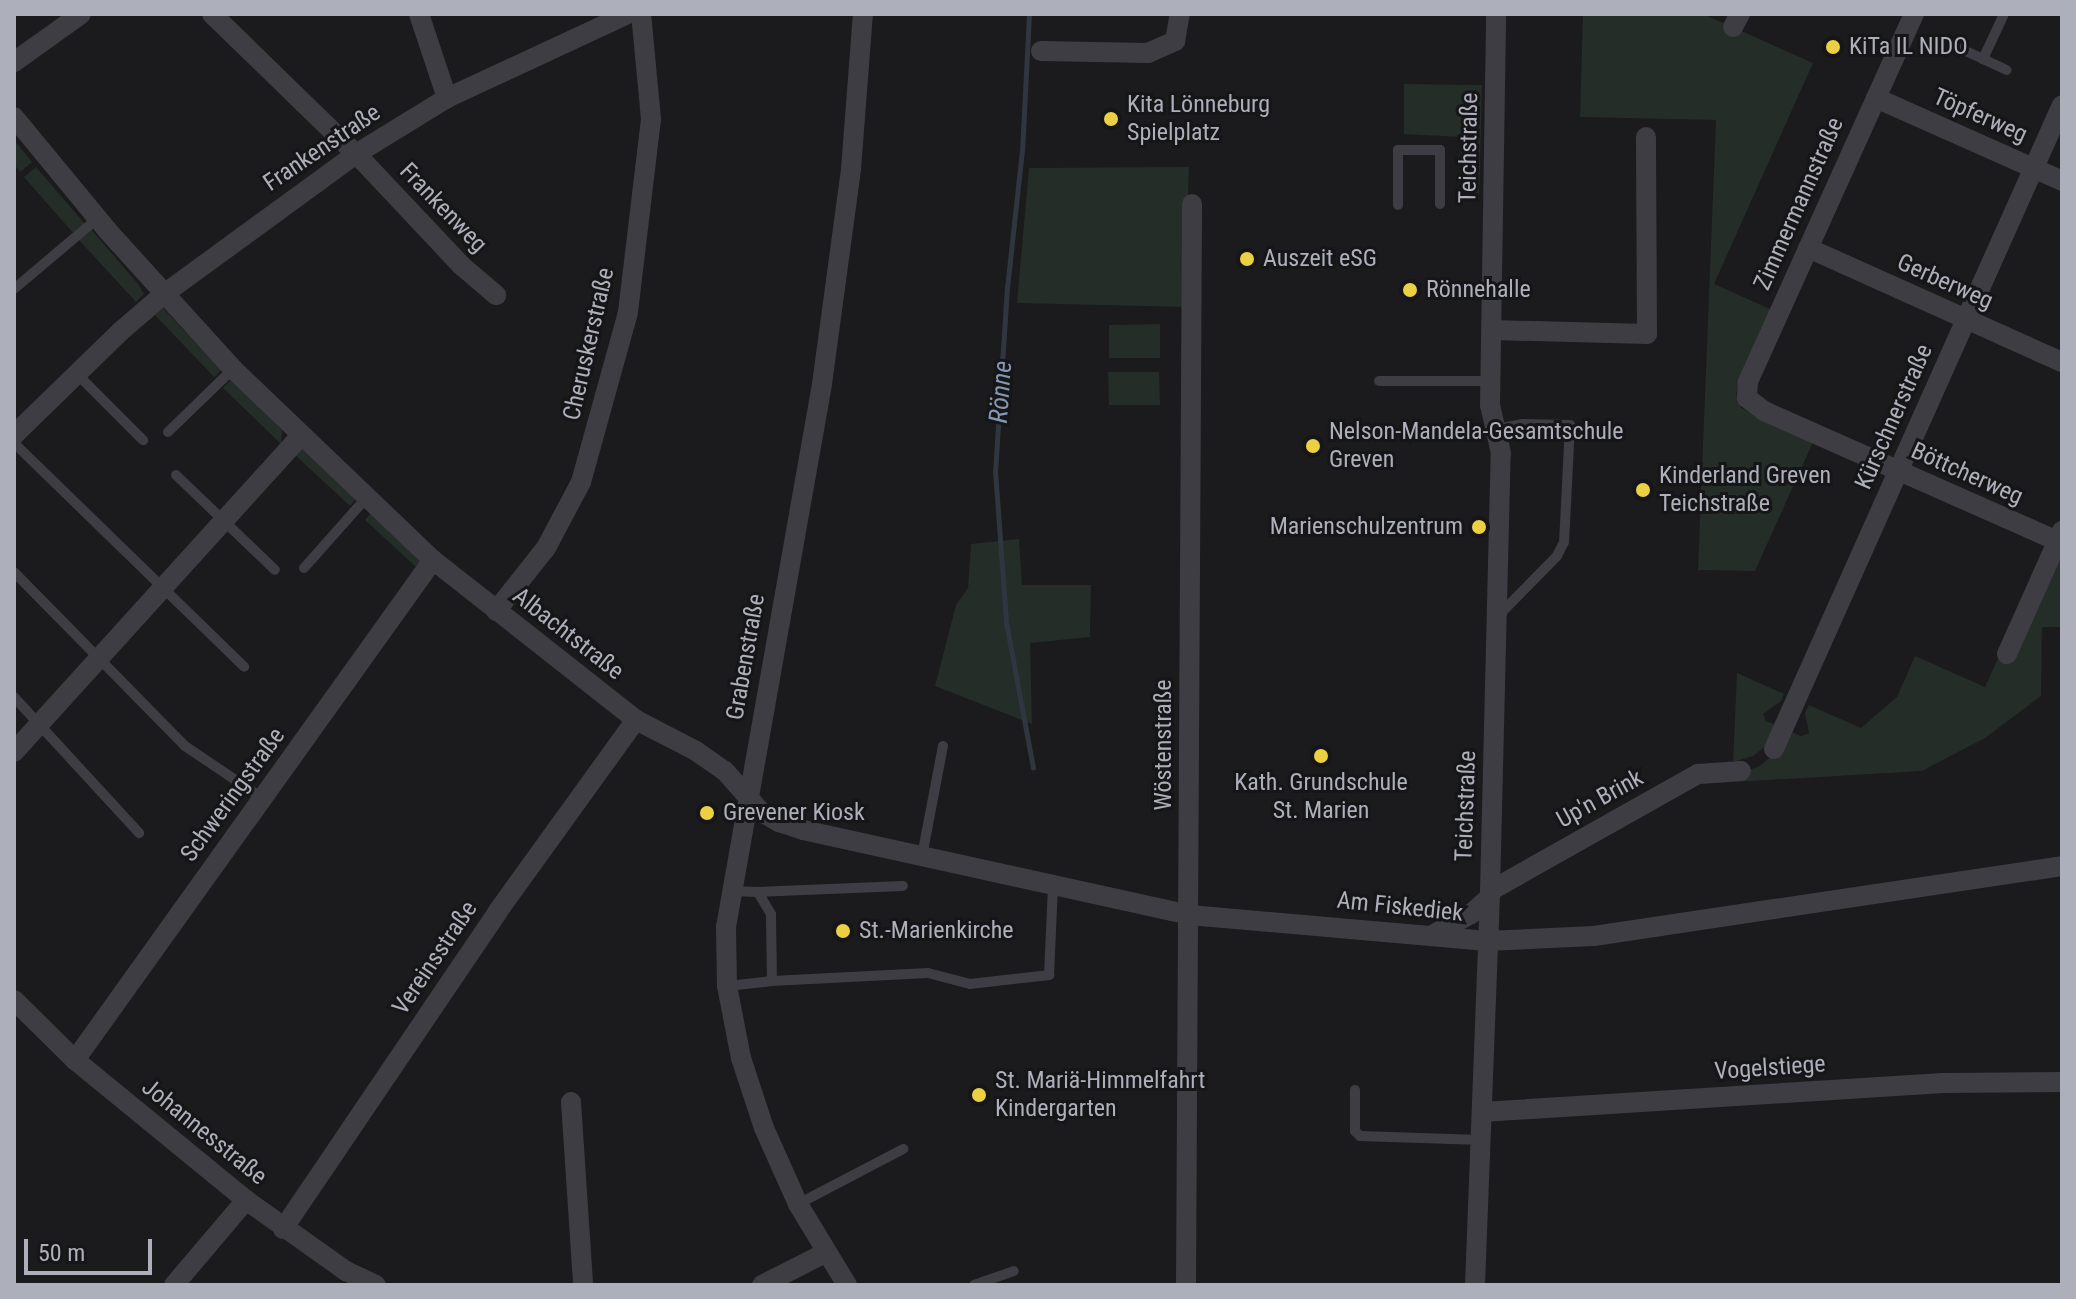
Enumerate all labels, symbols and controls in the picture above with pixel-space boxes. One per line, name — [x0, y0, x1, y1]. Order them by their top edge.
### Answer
place label: KiTa IL NIDO — [1849, 33, 1968, 61]
marker: KiTa IL NIDO — [1824, 38, 1842, 56]
street label: Töpferweg — [1928, 83, 2032, 149]
place label: Kita Lönneburg Spielplatz — [1127, 91, 1270, 147]
street label: Teichstraße — [1454, 92, 1484, 204]
street label: Frankenstraße — [258, 98, 386, 198]
marker: Kita Lönneburg Spielplatz — [1102, 110, 1120, 128]
street label: Zimmermannstraße — [1748, 113, 1850, 295]
street label: Frankenweg — [393, 157, 493, 259]
place label: Auszeit eSG — [1263, 245, 1377, 273]
street label: Gerberweg — [1893, 248, 1997, 316]
marker: Auszeit eSG — [1238, 250, 1256, 268]
street label: Cheruskerstraße — [557, 265, 621, 423]
place label: Rönnehalle — [1426, 276, 1531, 304]
marker: Rönnehalle — [1401, 281, 1419, 299]
street label: Kürschnerstraße — [1849, 340, 1939, 494]
water label: Rönne — [983, 360, 1019, 424]
place label: Nelson-Mandela-Gesamtschule Greven — [1329, 418, 1624, 474]
marker: Nelson-Mandela-Gesamtschule Greven — [1304, 437, 1322, 455]
street label: Böttcherweg — [1907, 437, 2027, 511]
place label: Kinderland Greven Teichstraße — [1659, 462, 1831, 518]
marker: Kinderland Greven Teichstraße — [1634, 481, 1652, 499]
place label: Marienschulzentrum — [1270, 513, 1463, 541]
marker: Marienschulzentrum — [1470, 518, 1488, 536]
street label: Albachtstraße — [507, 582, 629, 686]
street label: Grabenstraße — [721, 592, 771, 722]
street label: Wöstenstraße — [1150, 679, 1178, 811]
street label: Schweringstraße — [175, 722, 291, 868]
marker: Kath. Grundschule St. Marien — [1312, 747, 1330, 765]
street label: Teichstraße — [1450, 750, 1482, 862]
street label: Up'n Brink — [1552, 764, 1648, 834]
place label: Kath. Grundschule St. Marien — [1234, 769, 1408, 825]
place label: Grevener Kiosk — [723, 799, 865, 827]
marker: Grevener Kiosk — [698, 804, 716, 822]
street label: Am Fiskediek — [1335, 886, 1465, 928]
street label: Vereinsstraße — [386, 896, 484, 1020]
place label: St.-Marienkirche — [859, 917, 1013, 945]
marker: St.-Marienkirche — [834, 922, 852, 940]
street label: Vogelstiege — [1713, 1050, 1827, 1086]
place label: St. Mariä-Himmelfahrt Kindergarten — [995, 1067, 1205, 1123]
street label: Johannesstraße — [136, 1073, 272, 1191]
marker: St. Mariä-Himmelfahrt Kindergarten — [970, 1086, 988, 1104]
scale bar — [28, 1223, 156, 1273]
text: 50 m — [38, 1239, 85, 1267]

